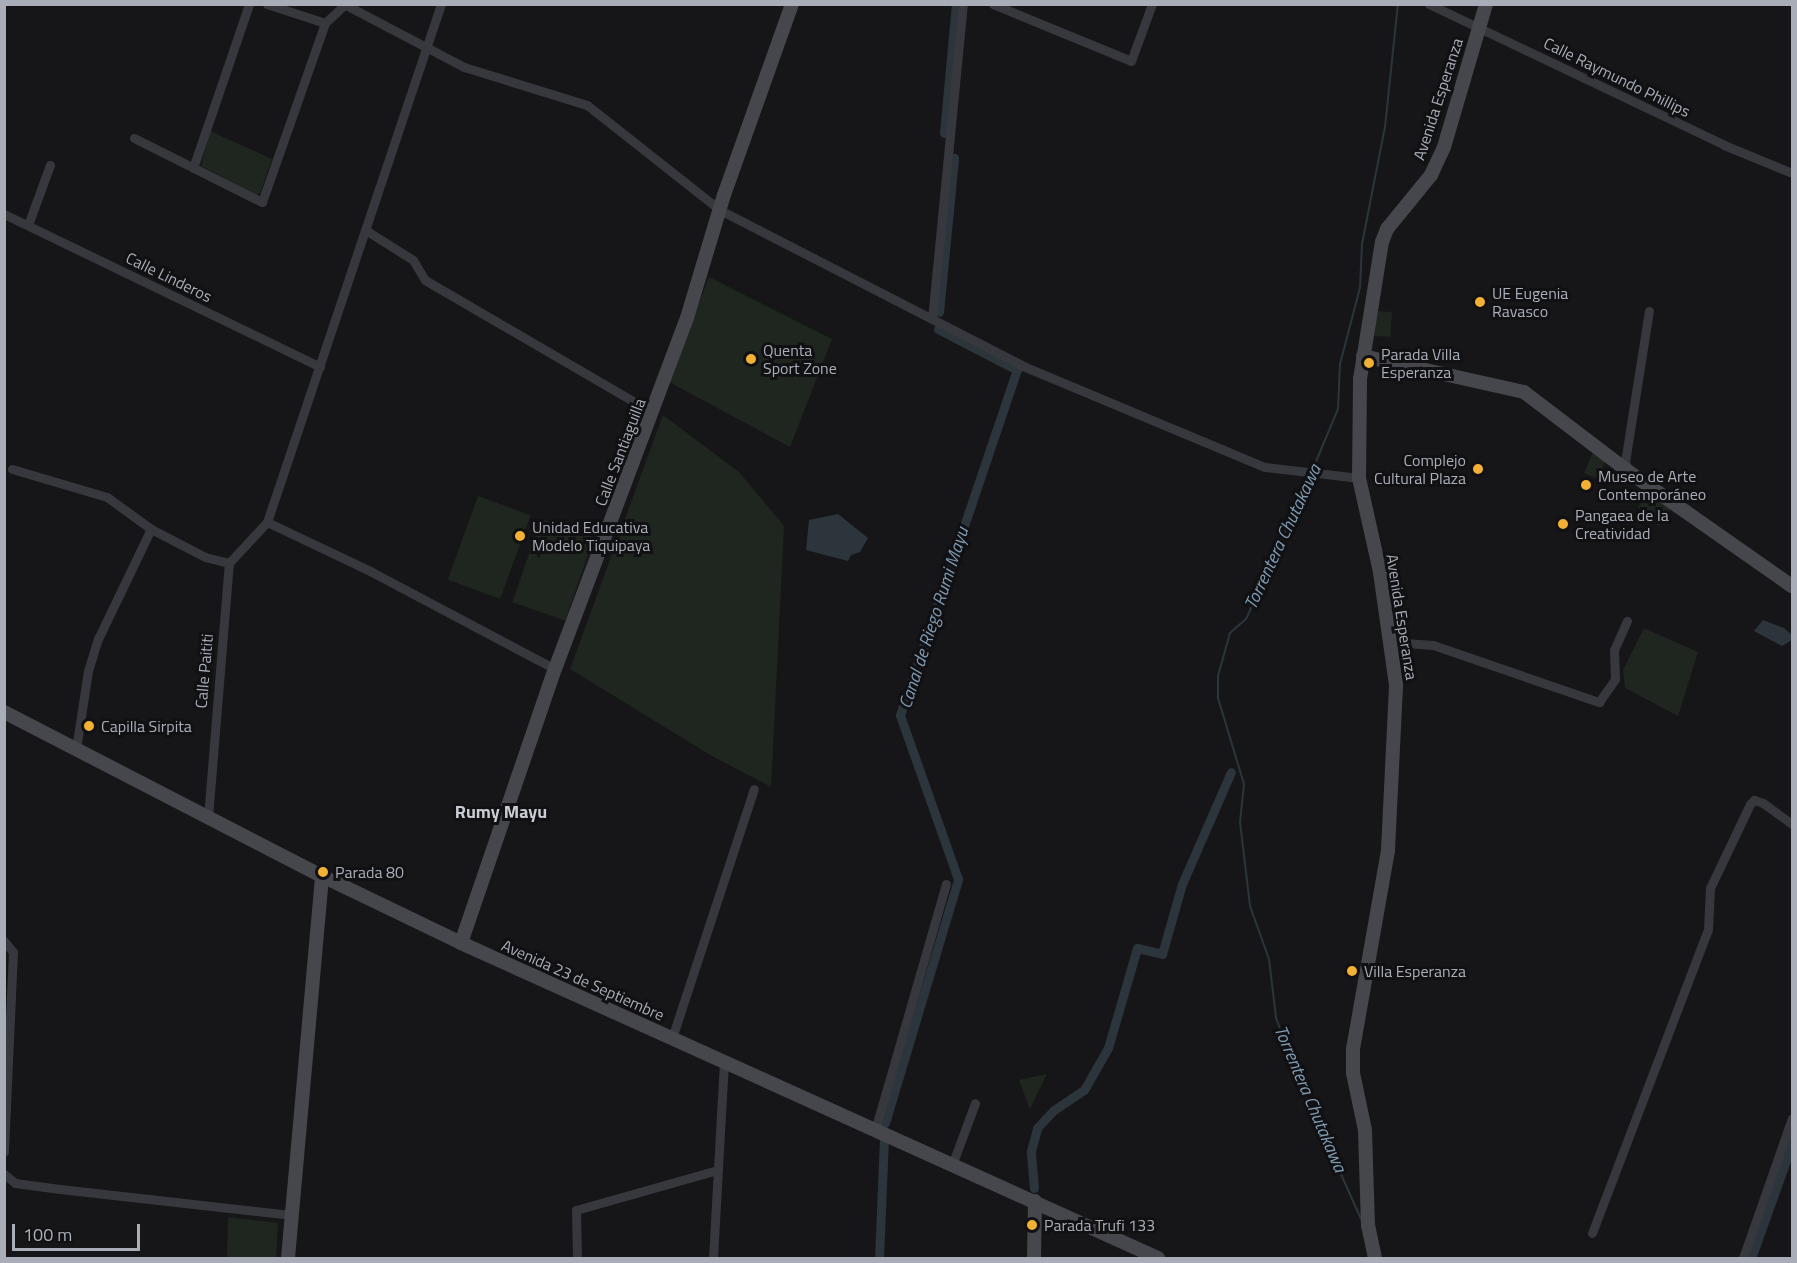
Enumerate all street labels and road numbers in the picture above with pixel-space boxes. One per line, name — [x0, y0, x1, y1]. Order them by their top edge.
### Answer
street label: Calle Raymundo Phillips — [1541, 33, 1693, 121]
street label: Avenida Esperanza — [1409, 36, 1467, 162]
street label: Calle Linderos — [123, 248, 215, 306]
street label: Calle Santiaguilla — [591, 395, 649, 509]
street label: Avenida Esperanza — [1383, 553, 1421, 681]
street label: Calle Paititi — [191, 633, 217, 709]
street label: Avenida 23 de Septiembre — [499, 935, 667, 1025]

